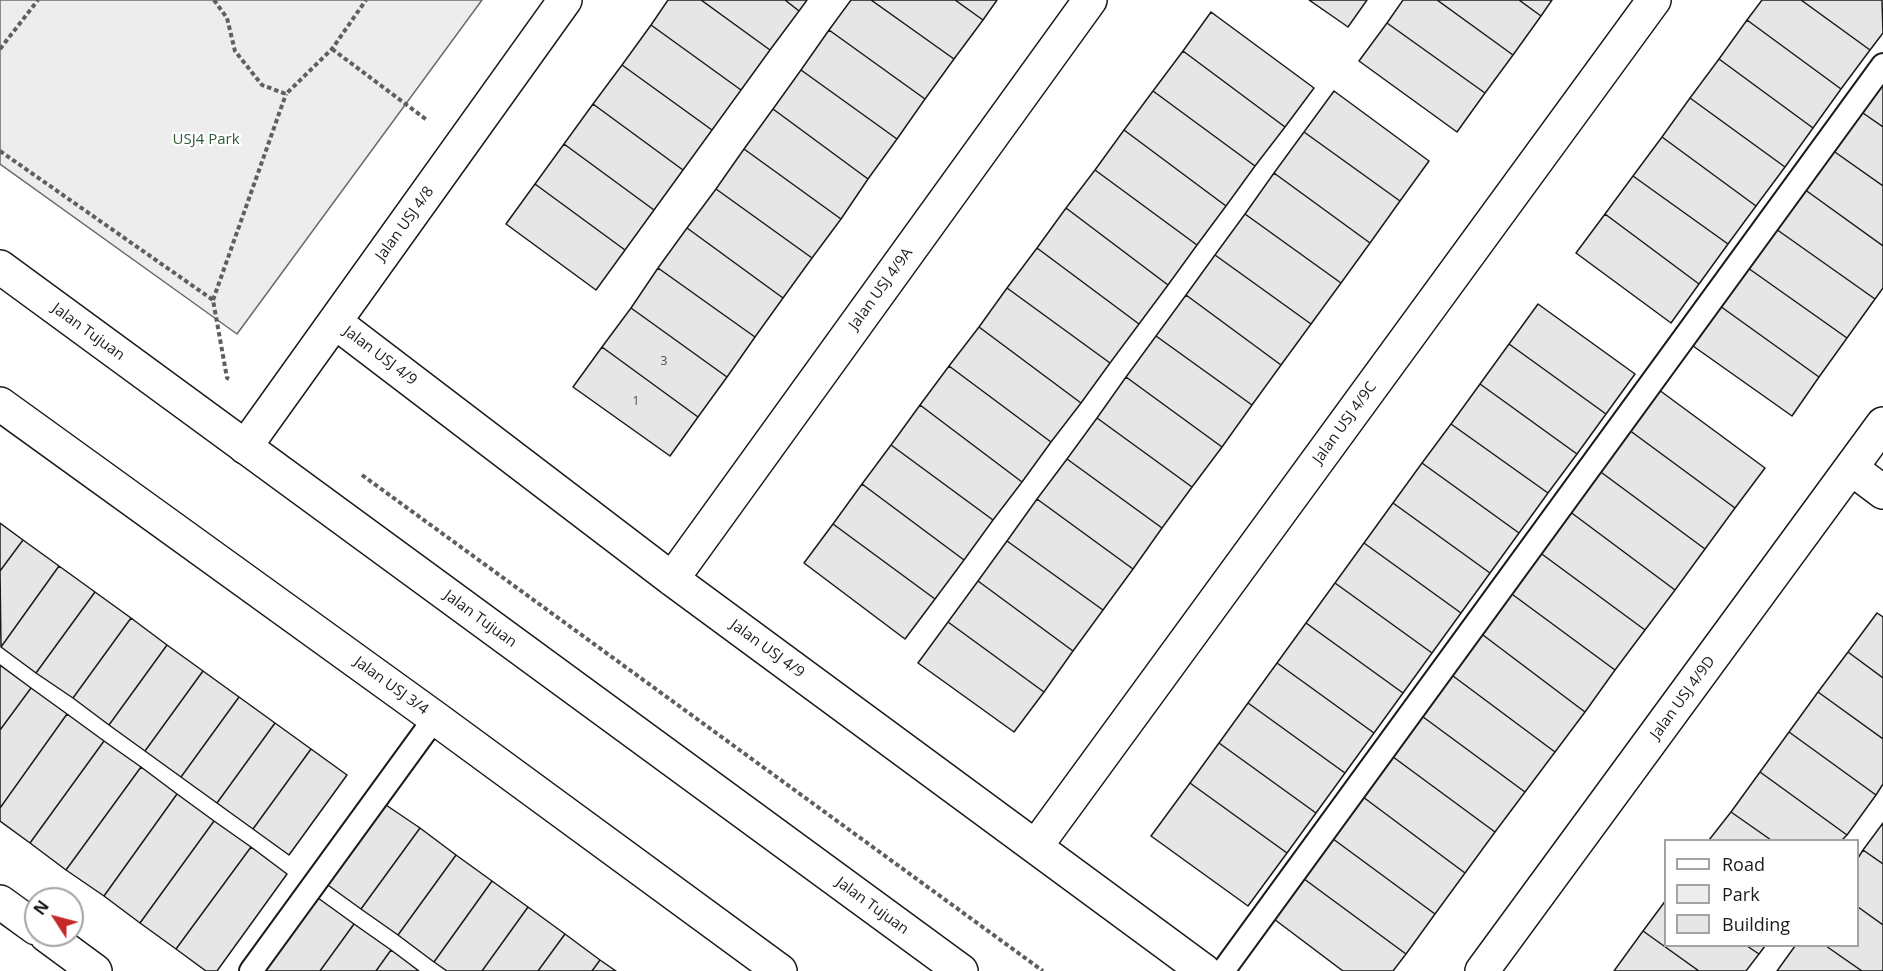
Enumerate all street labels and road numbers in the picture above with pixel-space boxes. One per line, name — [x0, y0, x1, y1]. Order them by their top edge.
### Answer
street label: Jalan USJ 4/8 — [372, 183, 438, 265]
street label: Jalan USJ 4/9A — [845, 245, 917, 333]
street label: Jalan Tujuan — [48, 300, 128, 364]
street label: Jalan USJ 4/9 — [340, 323, 420, 389]
street label: Jalan USJ 4/9C — [1309, 379, 1381, 467]
street label: Jalan Tujuan — [440, 587, 520, 651]
street label: Jalan USJ 4/9 — [726, 616, 808, 682]
street label: Jalan USJ 3/4 — [350, 653, 432, 719]
street label: Jalan USJ 4/9D — [1647, 653, 1719, 743]
street label: Jalan Tujuan — [832, 874, 912, 938]

